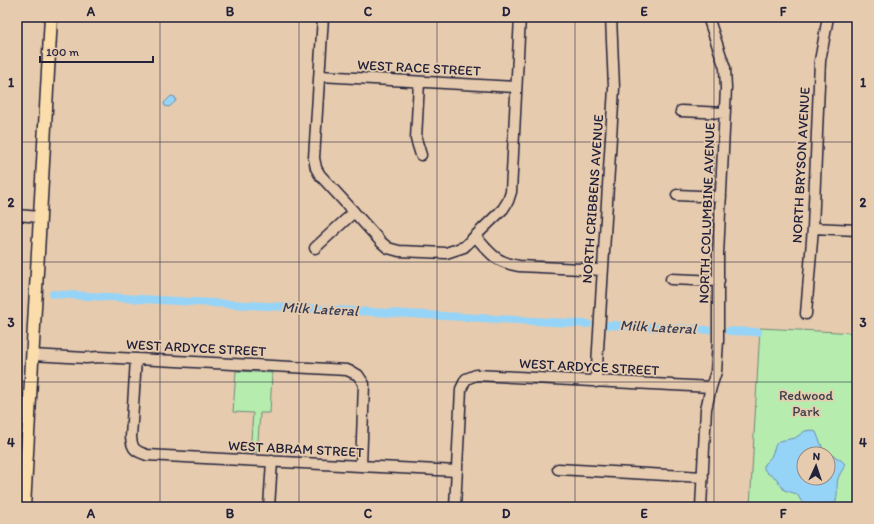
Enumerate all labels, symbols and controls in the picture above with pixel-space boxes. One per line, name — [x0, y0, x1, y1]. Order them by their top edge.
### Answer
text: A — [86, 4, 96, 19]
text: B — [226, 4, 235, 19]
text: C — [364, 4, 373, 19]
text: D — [502, 4, 511, 19]
text: E — [640, 4, 648, 19]
text: F — [780, 4, 787, 19]
scale bar — [40, 38, 153, 64]
text: 100 m — [46, 45, 79, 59]
street label: WEST RACE STREET — [357, 56, 481, 80]
text: 1 — [8, 75, 14, 90]
text: 1 — [860, 75, 866, 90]
street label: NORTH BRYSON AVENUE — [788, 86, 814, 244]
street label: NORTH CRIBBENS AVENUE — [579, 114, 607, 284]
street label: NORTH COLUMBINE AVENUE — [695, 122, 719, 304]
text: 2 — [8, 195, 15, 210]
text: 2 — [860, 195, 867, 210]
water label: Milk Lateral — [281, 298, 361, 320]
text: 3 — [7, 315, 15, 330]
text: 3 — [859, 315, 867, 330]
water label: Milk Lateral — [619, 316, 699, 338]
street label: WEST ARDYCE STREET — [125, 336, 267, 360]
street label: WEST ARDYCE STREET — [518, 355, 660, 379]
park label: Redwood Park — [779, 387, 833, 420]
text: 4 — [7, 435, 15, 450]
text: 4 — [859, 435, 867, 450]
street label: WEST ABRAM STREET — [228, 437, 365, 461]
north arrow — [796, 446, 836, 486]
text: N — [812, 450, 821, 463]
text: A — [86, 506, 96, 521]
text: B — [226, 506, 235, 521]
text: C — [364, 506, 373, 521]
text: D — [502, 506, 511, 521]
text: E — [640, 506, 648, 521]
text: F — [780, 506, 787, 521]

